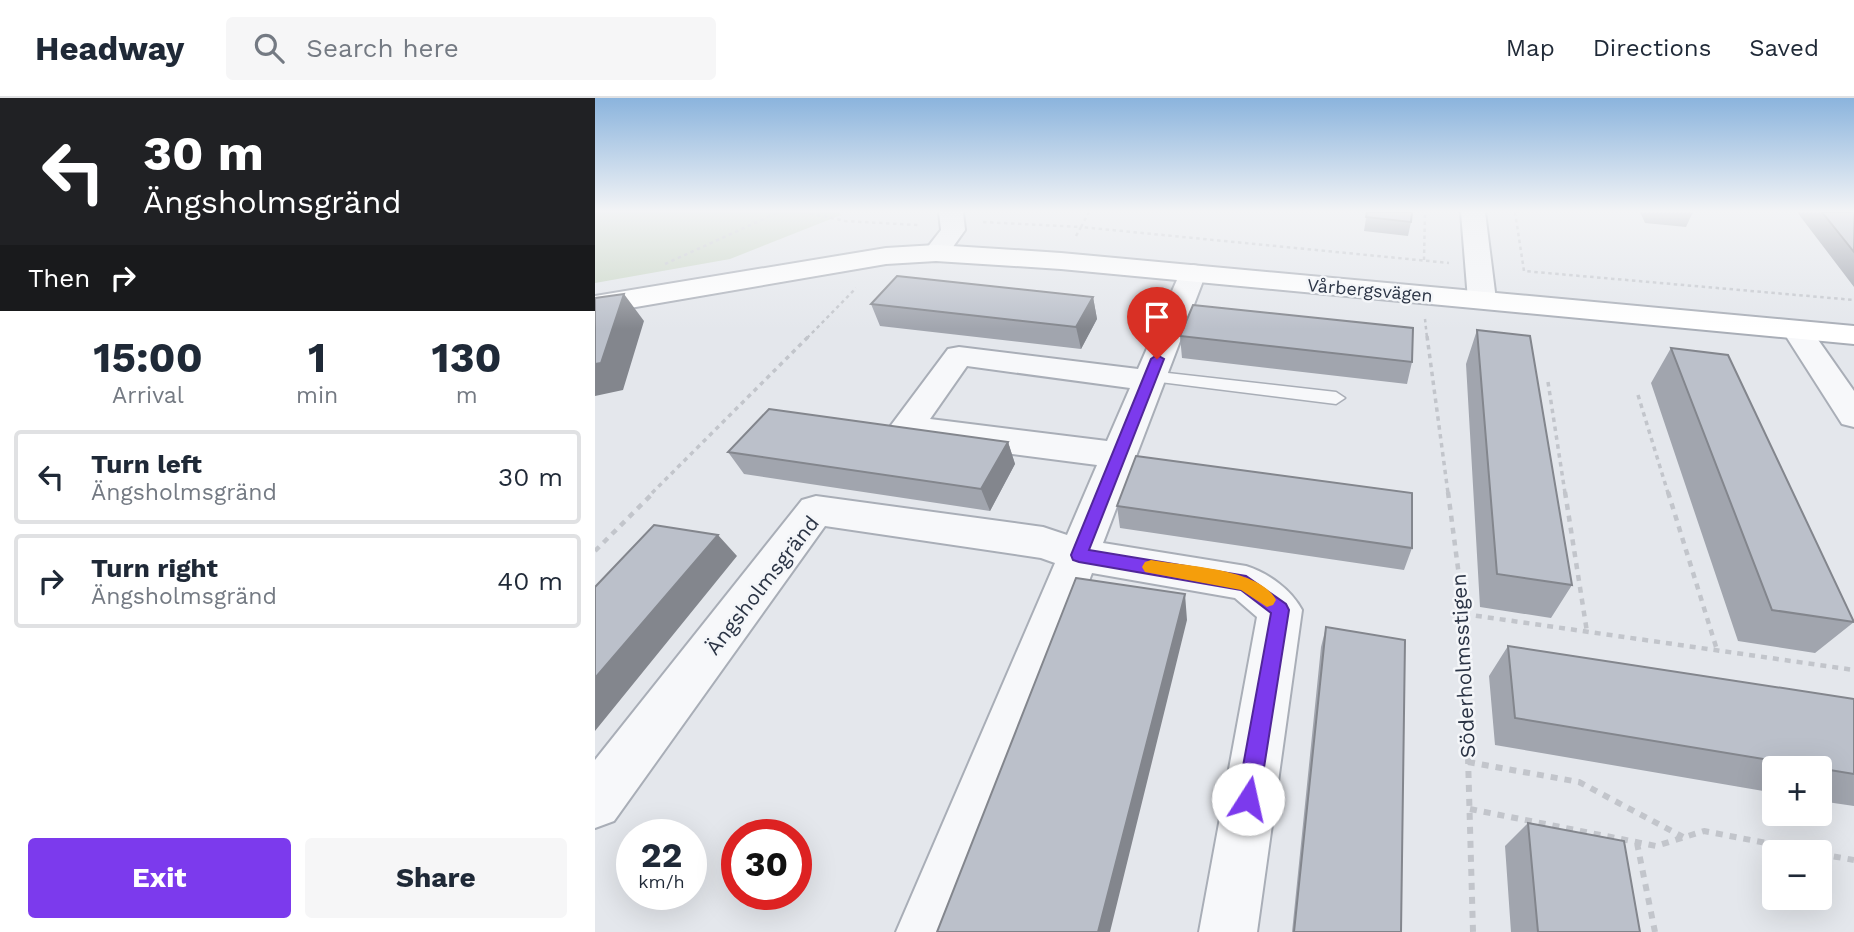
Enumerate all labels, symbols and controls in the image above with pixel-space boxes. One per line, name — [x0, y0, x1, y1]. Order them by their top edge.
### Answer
search box — [226, 17, 716, 80]
text: Headway — [35, 29, 184, 68]
icon: search — [250, 29, 288, 67]
text: Search here — [306, 33, 459, 63]
text: Map — [1506, 34, 1555, 62]
text: Directions — [1593, 34, 1711, 62]
text: Saved — [1749, 34, 1819, 62]
text: 30 m — [143, 124, 264, 182]
icon: left — [28, 126, 119, 217]
text: Ängsholmsgränd — [143, 183, 402, 221]
icon: right — [104, 259, 142, 297]
text: Then — [28, 263, 90, 293]
street label: Vårbergsvägen — [1306, 274, 1434, 306]
pin — [1127, 287, 1187, 359]
icon: arrive — [1138, 298, 1176, 336]
text: 15:00 — [93, 333, 203, 382]
text: 1 — [308, 333, 326, 382]
text: 130 — [432, 333, 502, 382]
text: Arrival — [112, 382, 184, 409]
text: min — [296, 382, 338, 409]
text: m — [456, 382, 478, 409]
text: Turn left — [91, 449, 202, 479]
icon: left — [32, 458, 70, 496]
text: 30 m — [498, 462, 563, 492]
text: Ängsholmsgränd — [91, 479, 277, 506]
street label: Ängsholmsgränd — [700, 510, 824, 660]
text: Turn right — [91, 553, 218, 583]
icon: right — [32, 562, 70, 600]
text: 40 m — [497, 566, 563, 596]
street label: Söderholmsstigen — [1446, 573, 1480, 759]
text: Ängsholmsgränd — [91, 583, 277, 610]
map controls — [1762, 756, 1832, 910]
button: + — [1762, 756, 1832, 826]
position arrow — [1211, 762, 1285, 836]
speed limit sign: 30 — [721, 819, 812, 910]
text: 22 — [641, 834, 682, 876]
button: Exit — [28, 838, 291, 918]
button: Share — [305, 838, 567, 918]
button: − — [1762, 840, 1832, 910]
text: km/h — [638, 871, 685, 892]

